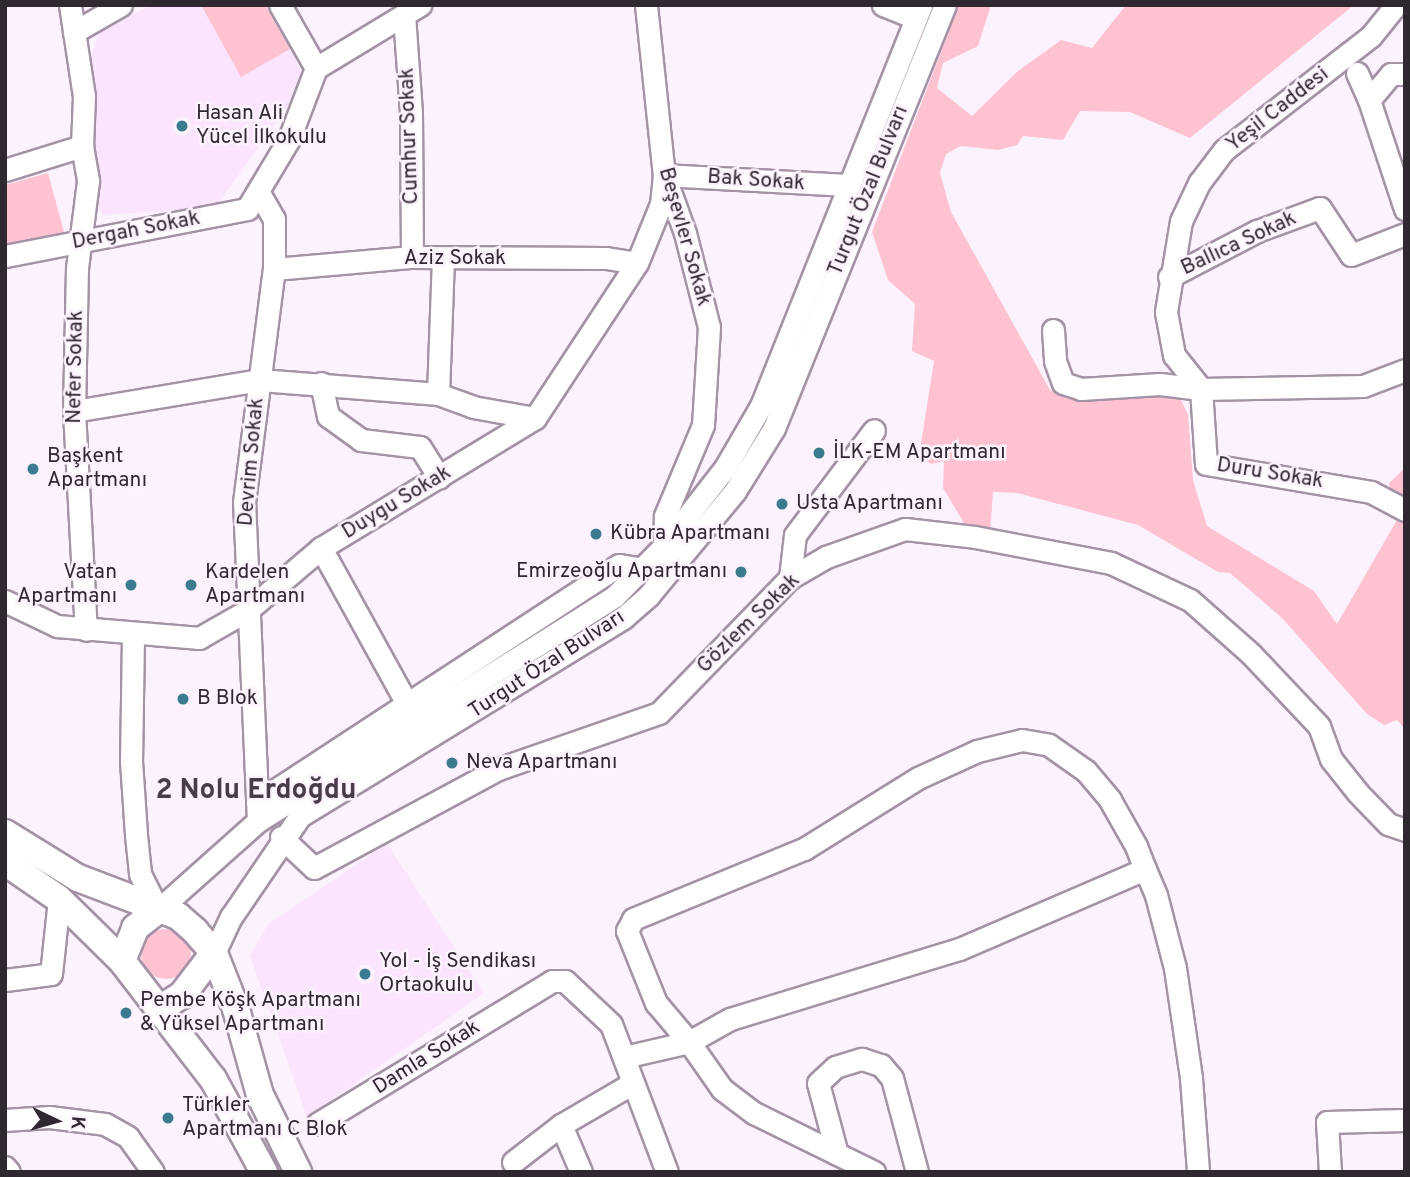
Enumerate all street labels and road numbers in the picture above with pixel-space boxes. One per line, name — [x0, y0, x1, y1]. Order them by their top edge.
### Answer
street label: Yeşil Caddesi — [1222, 62, 1334, 158]
street label: Cumhur Sokak — [395, 67, 425, 205]
street label: Turgut Özal Bulvarı — [823, 102, 915, 280]
street label: Beşevler Sokak — [652, 165, 716, 309]
street label: Bak Sokak — [706, 165, 806, 197]
street label: Dergah Sokak — [70, 206, 202, 256]
street label: Ballıca Sokak — [1177, 206, 1301, 282]
street label: Aziz Sokak — [404, 246, 506, 272]
street label: Nefer Sokak — [62, 310, 90, 424]
street label: Devrim Sokak — [234, 397, 270, 527]
street label: Duru Sokak — [1215, 453, 1325, 495]
street label: Duygu Sokak — [338, 461, 456, 545]
street label: Gözlem Sokak — [692, 569, 806, 679]
street label: Turgut Özal Bulvarı — [464, 605, 630, 725]
street label: Damla Sokak — [369, 1015, 485, 1101]

